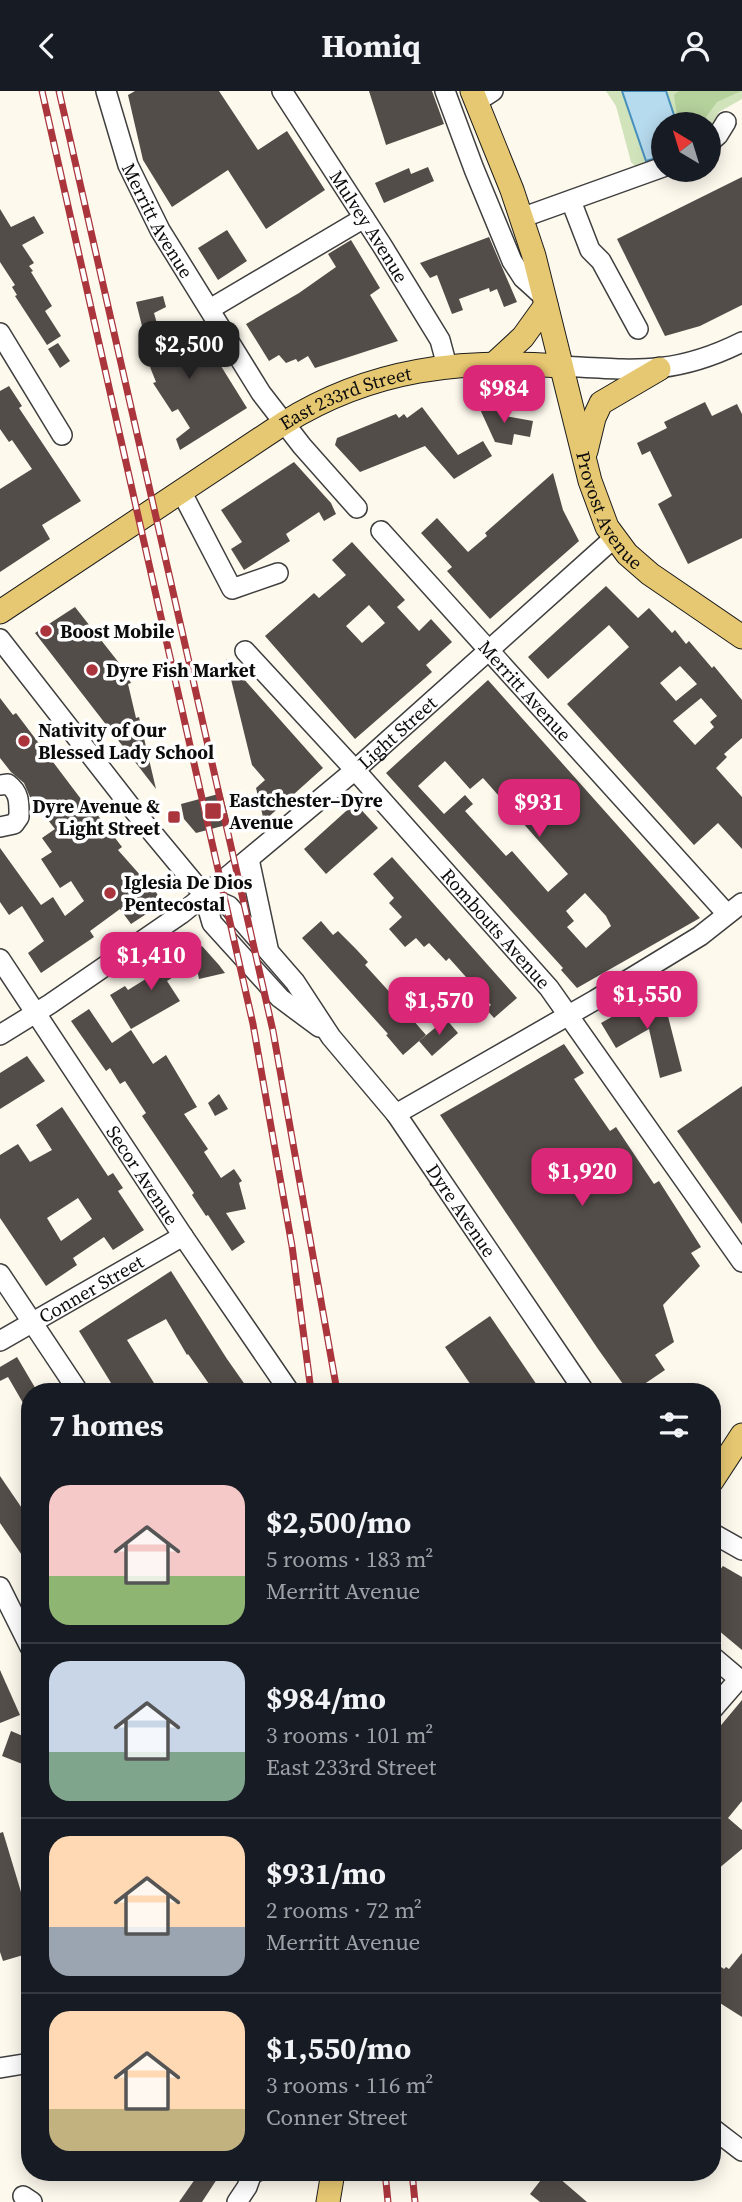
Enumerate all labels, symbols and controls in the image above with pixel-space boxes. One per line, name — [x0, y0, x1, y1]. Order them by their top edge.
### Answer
text: Homiq — [321, 24, 421, 68]
icon: back — [28, 27, 66, 65]
icon: person — [676, 27, 714, 65]
north arrow — [651, 112, 721, 182]
map controls — [651, 112, 721, 182]
street label: Merritt Avenue — [116, 158, 200, 283]
street label: Mulvey Avenue — [324, 165, 415, 287]
pin: $2,500 — [132, 321, 246, 381]
text: $2,500 — [154, 328, 224, 360]
street label: East 233rd Street — [274, 360, 414, 436]
pin: $984 — [463, 365, 545, 425]
text: $984 — [479, 372, 529, 404]
street label: Provost Avenue — [570, 448, 649, 575]
place label: Boost Mobile — [60, 618, 175, 644]
marker: Boost Mobile — [38, 623, 54, 639]
street label: Merritt Avenue — [473, 634, 578, 747]
place label: Dyre Fish Market — [106, 657, 256, 683]
marker: Dyre Fish Market — [84, 662, 100, 678]
street label: Light Street — [352, 690, 443, 775]
place label: Nativity of Our Blessed Lady School — [38, 717, 214, 765]
marker: Nativity of Our Blessed Lady School — [16, 733, 32, 749]
pin: $931 — [498, 779, 580, 839]
text: $931 — [514, 786, 564, 818]
place label: Eastchester–Dyre Avenue — [229, 787, 383, 835]
place label: Dyre Avenue & Light Street — [32, 793, 160, 841]
marker: Eastchester–Dyre Avenue — [203, 801, 223, 821]
marker: Dyre Avenue & Light Street — [166, 809, 182, 825]
street label: Rombouts Avenue — [435, 862, 557, 994]
place label: Iglesia De Dios Pentecostal — [124, 869, 253, 917]
marker: Iglesia De Dios Pentecostal — [102, 885, 118, 901]
pin: $1,410 — [94, 933, 208, 992]
text: $1,410 — [116, 939, 186, 971]
pin: $1,550 — [590, 971, 704, 1031]
pin: $1,570 — [382, 977, 496, 1037]
text: $1,550 — [612, 978, 682, 1010]
text: $1,570 — [404, 984, 474, 1016]
street label: Secor Avenue — [100, 1120, 185, 1230]
pin: $1,920 — [525, 1149, 639, 1208]
text: $1,920 — [547, 1155, 617, 1187]
street label: Dyre Avenue — [420, 1159, 502, 1262]
street label: Conner Street — [34, 1248, 149, 1329]
text: 7 homes — [49, 1405, 164, 1446]
icon: filters — [655, 1406, 693, 1444]
text: $2,500/mo — [266, 1502, 411, 1543]
icon: home — [105, 1513, 189, 1597]
text: 5 rooms · 183 m² — [266, 1543, 433, 1575]
text: Merritt Avenue — [266, 1575, 420, 1607]
text: $984/mo — [266, 1678, 386, 1719]
icon: home — [105, 1689, 189, 1773]
text: 3 rooms · 101 m² — [266, 1719, 433, 1751]
text: East 233rd Street — [266, 1751, 436, 1783]
text: $931/mo — [266, 1853, 386, 1894]
icon: home — [105, 1864, 189, 1948]
text: 2 rooms · 72 m² — [266, 1894, 422, 1926]
text: Merritt Avenue — [266, 1926, 420, 1958]
text: $1,550/mo — [266, 2028, 411, 2069]
icon: home — [105, 2039, 189, 2123]
text: 3 rooms · 116 m² — [266, 2069, 433, 2101]
text: Conner Street — [266, 2101, 407, 2133]

